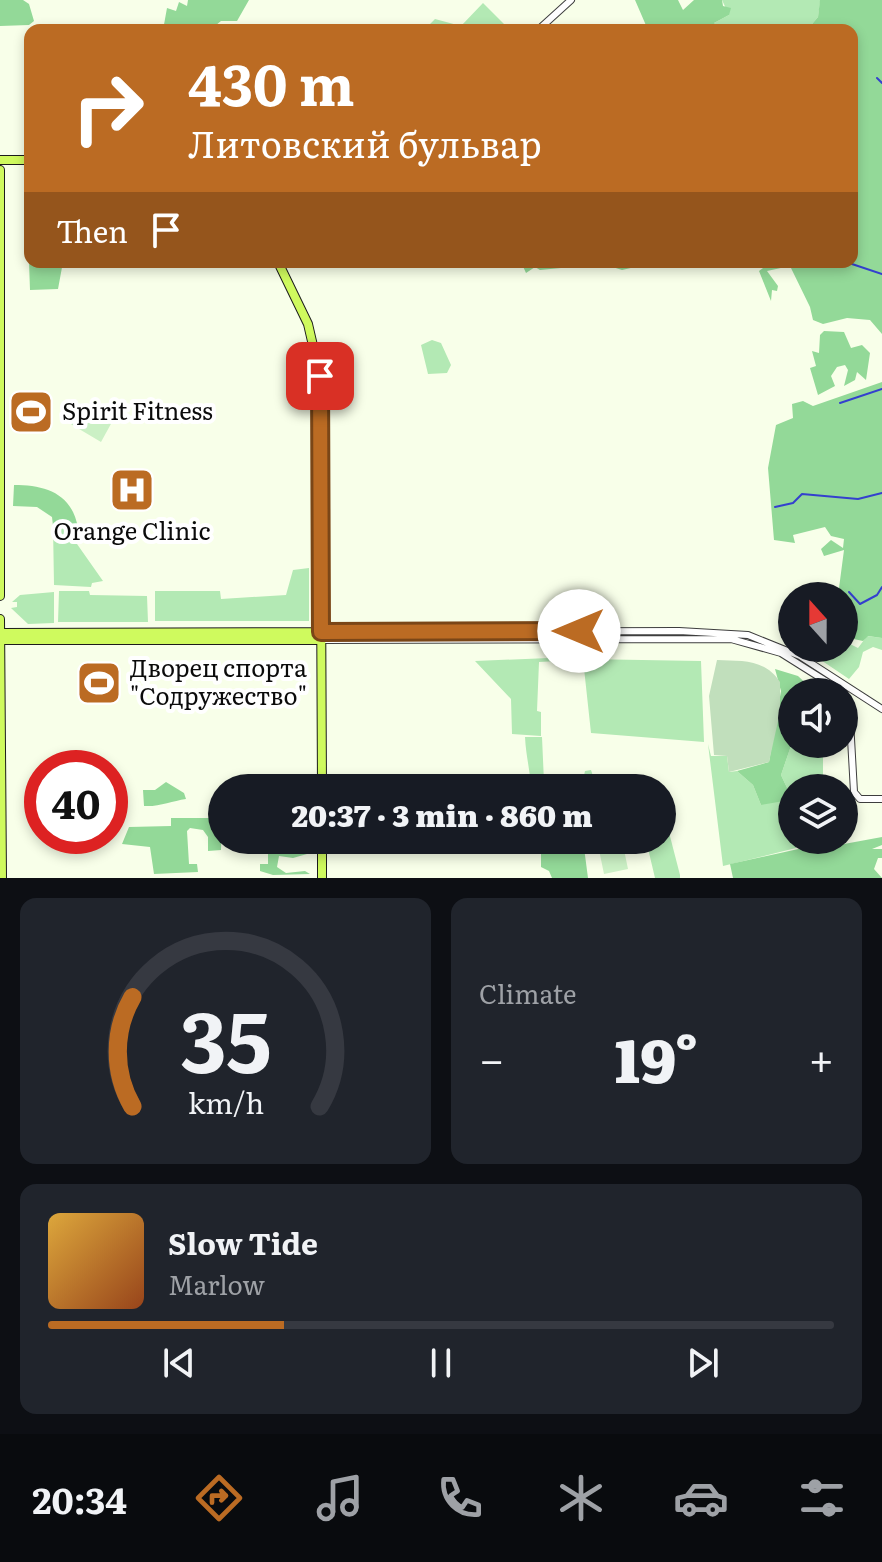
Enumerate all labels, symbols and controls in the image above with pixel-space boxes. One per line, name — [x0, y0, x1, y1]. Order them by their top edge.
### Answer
text: 430 m — [188, 40, 355, 123]
icon: right — [56, 56, 160, 160]
text: Литовский бульвар — [188, 116, 542, 169]
text: Then — [56, 208, 128, 252]
icon: arrive — [144, 208, 188, 252]
pin — [286, 342, 354, 410]
icon: arrive — [298, 354, 342, 398]
sports icon: Spirit Fitness — [7, 388, 55, 436]
place label: Spirit Fitness — [62, 392, 213, 427]
hospital icon: Orange Clinic — [108, 466, 156, 514]
place label: Orange Clinic — [54, 512, 210, 547]
north arrow — [778, 582, 858, 662]
map controls — [778, 582, 858, 854]
position arrow — [537, 589, 621, 673]
place label: Дворец спорта "Содружество" — [130, 649, 307, 712]
sports icon: Дворец спорта "Содружество" — [75, 659, 123, 707]
button: sound — [778, 678, 858, 758]
speed limit sign: 40 — [24, 750, 128, 854]
button: layers — [778, 774, 858, 854]
text: 20:37 · 3 min · 860 m — [291, 792, 593, 836]
text: Climate — [479, 973, 577, 1012]
text: 35 — [180, 975, 271, 1099]
text: 19° — [615, 1012, 698, 1101]
text: − — [479, 1024, 505, 1090]
text: + — [808, 1024, 834, 1090]
text: km/h — [187, 1080, 264, 1123]
text: Slow Tide — [168, 1220, 318, 1264]
text: Marlow — [168, 1264, 265, 1303]
icon: previous — [157, 1341, 201, 1385]
icon: pause — [419, 1341, 463, 1385]
icon: next — [681, 1341, 725, 1385]
icon: directions — [191, 1470, 247, 1526]
icon: music — [312, 1470, 368, 1526]
icon: phone — [432, 1470, 488, 1526]
icon: climate — [553, 1470, 609, 1526]
icon: car — [673, 1470, 729, 1526]
icon: filters — [794, 1470, 850, 1526]
text: 20:34 — [32, 1472, 127, 1525]

